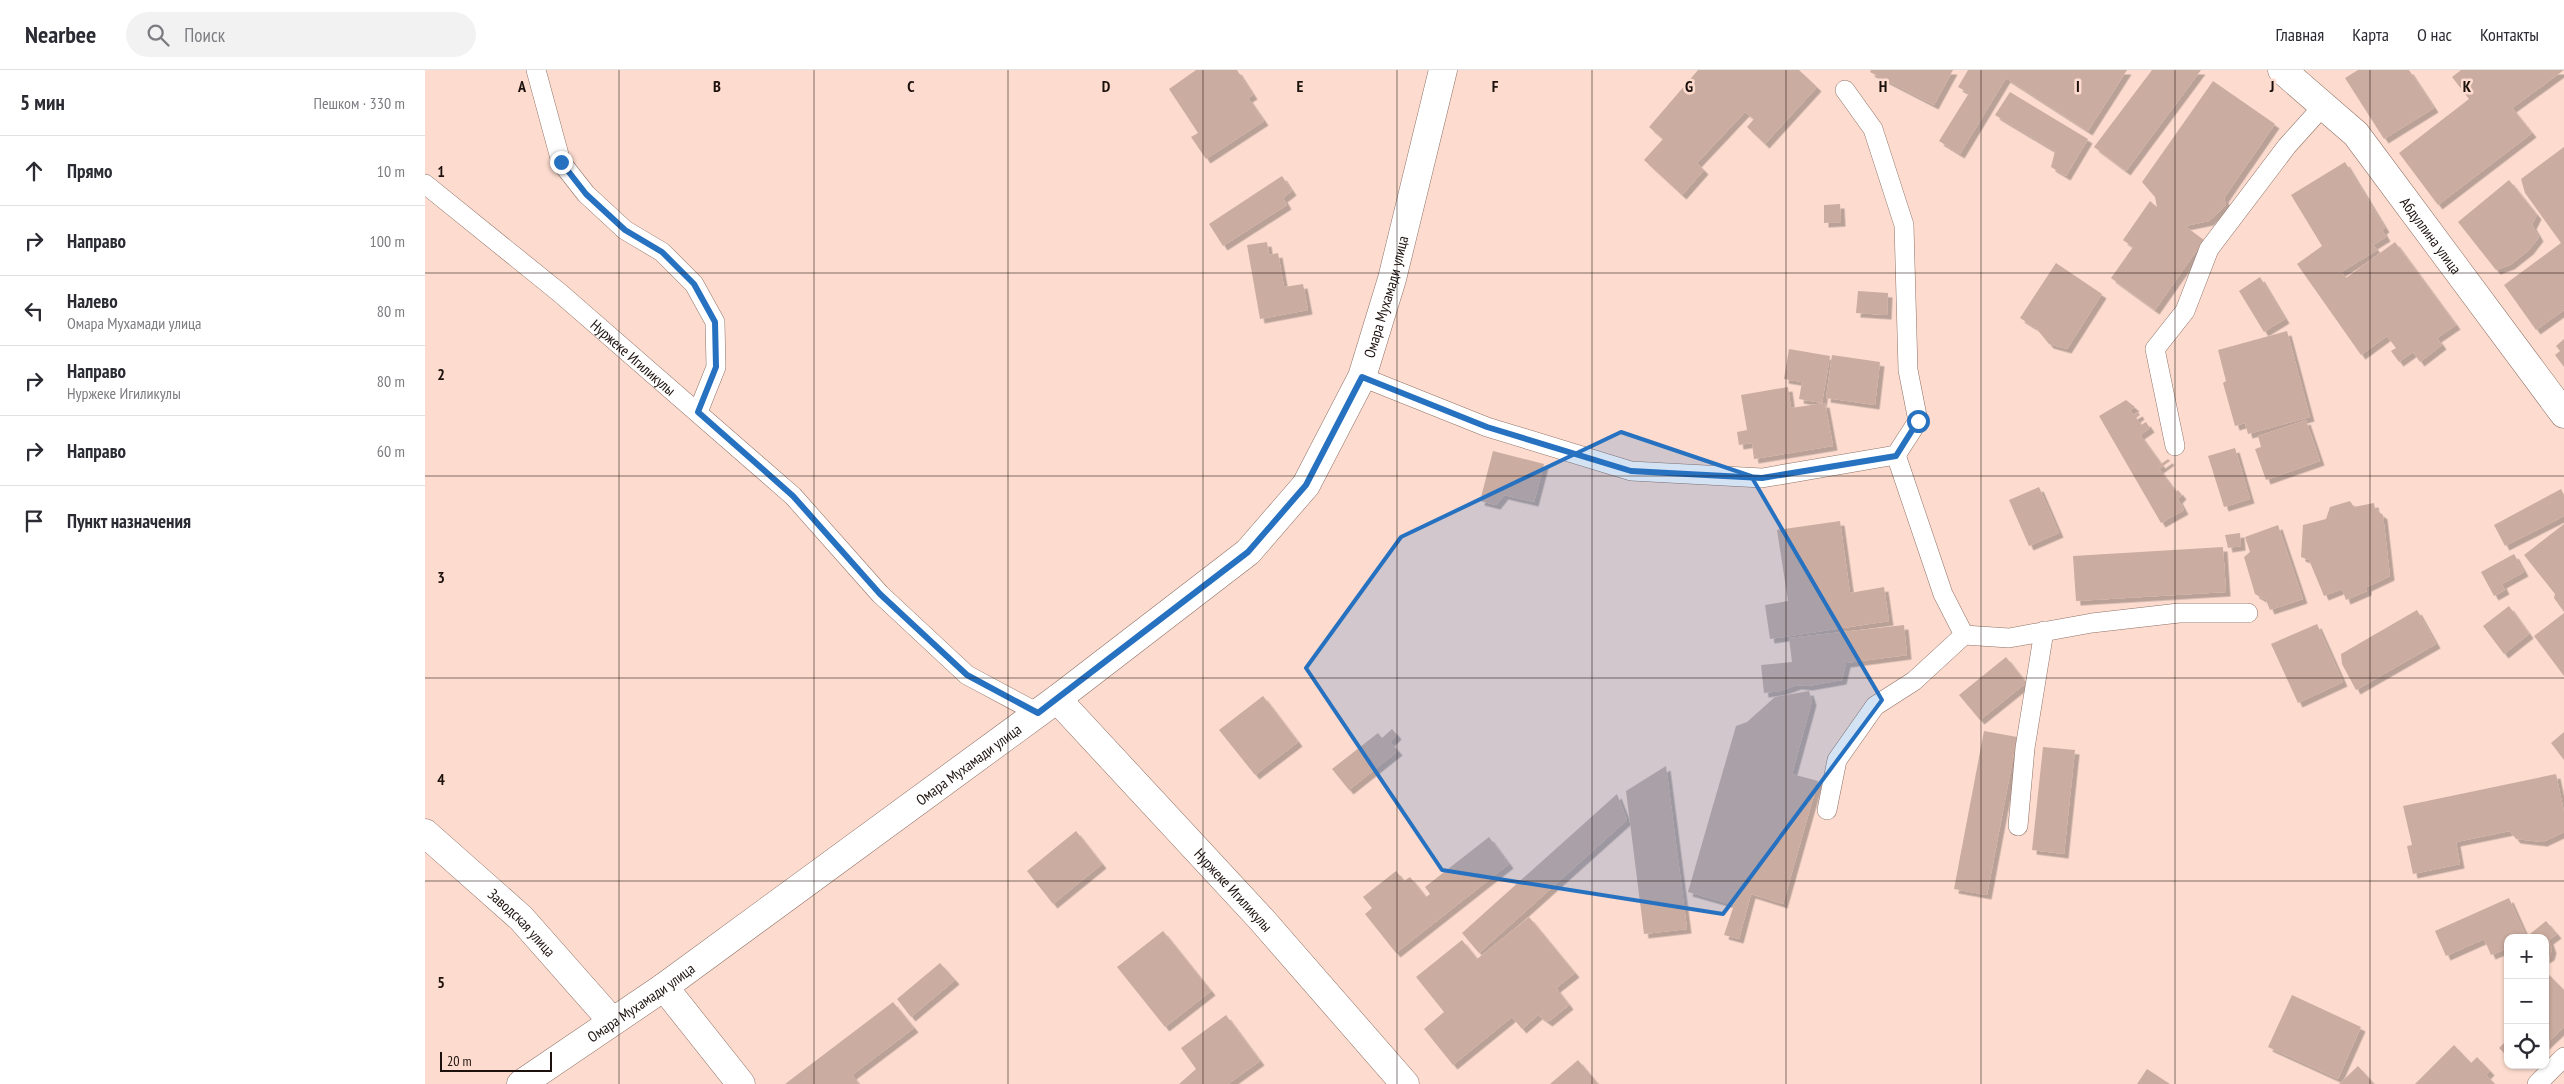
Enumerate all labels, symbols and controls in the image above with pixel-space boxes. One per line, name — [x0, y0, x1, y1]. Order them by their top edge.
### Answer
search box — [126, 12, 476, 57]
text: Nearbee — [25, 19, 96, 50]
icon: search — [144, 21, 172, 49]
text: Поиск — [184, 23, 225, 47]
text: Главная — [2276, 23, 2324, 46]
text: Карта — [2352, 23, 2389, 46]
text: О нас — [2417, 23, 2452, 46]
text: Контакты — [2480, 23, 2539, 46]
text: A — [517, 76, 527, 96]
text: B — [713, 76, 721, 96]
text: C — [907, 76, 915, 96]
text: D — [1102, 76, 1111, 96]
text: E — [1297, 76, 1304, 96]
text: F — [1492, 76, 1499, 96]
text: G — [1685, 76, 1693, 96]
text: H — [1879, 76, 1887, 96]
text: I — [2076, 76, 2080, 96]
text: J — [2269, 76, 2274, 96]
text: K — [2463, 76, 2472, 96]
text: 5 мин — [20, 89, 65, 116]
text: Пешком · 330 m — [314, 93, 405, 113]
route end — [550, 151, 573, 174]
icon: ahead — [20, 157, 48, 185]
text: Прямо — [67, 159, 112, 183]
text: 10 m — [377, 161, 405, 181]
text: 1 — [437, 161, 445, 181]
street label: Абдуллина улица — [2397, 193, 2466, 277]
icon: right — [20, 227, 48, 255]
text: Направо — [67, 229, 126, 253]
text: 100 m — [370, 231, 405, 251]
street label: Омара Мухамади улица — [1359, 234, 1412, 360]
text: Налево — [67, 289, 118, 313]
icon: left — [20, 297, 48, 325]
text: 80 m — [377, 301, 405, 321]
text: Омара Мухамади улица — [67, 313, 201, 333]
street label: Нуржеке Игиликулы — [587, 315, 680, 399]
text: Направо — [67, 359, 126, 383]
text: 2 — [437, 364, 445, 384]
icon: right — [20, 367, 48, 395]
text: 80 m — [377, 371, 405, 391]
text: Нуржеке Игиликулы — [67, 383, 181, 403]
route start — [1907, 410, 1930, 433]
icon: right — [20, 437, 48, 465]
text: Направо — [67, 439, 126, 463]
text: 60 m — [377, 441, 405, 461]
icon: arrive — [20, 507, 48, 535]
text: Пункт назначения — [67, 509, 191, 533]
text: 3 — [437, 567, 445, 587]
street label: Омара Мухамади улица — [912, 719, 1025, 809]
text: 4 — [437, 769, 445, 789]
street label: Нуржеке Игиликулы — [1191, 844, 1277, 935]
street label: Заводская улица — [484, 884, 560, 960]
map controls — [2504, 934, 2549, 1069]
button: + — [2504, 934, 2549, 979]
street label: Омара Мухамади улица — [583, 958, 698, 1046]
text: 5 — [437, 972, 445, 992]
button: − — [2504, 979, 2549, 1024]
button: locate — [2504, 1024, 2549, 1069]
scale bar — [440, 1049, 553, 1072]
text: 20 m — [447, 1052, 472, 1070]

